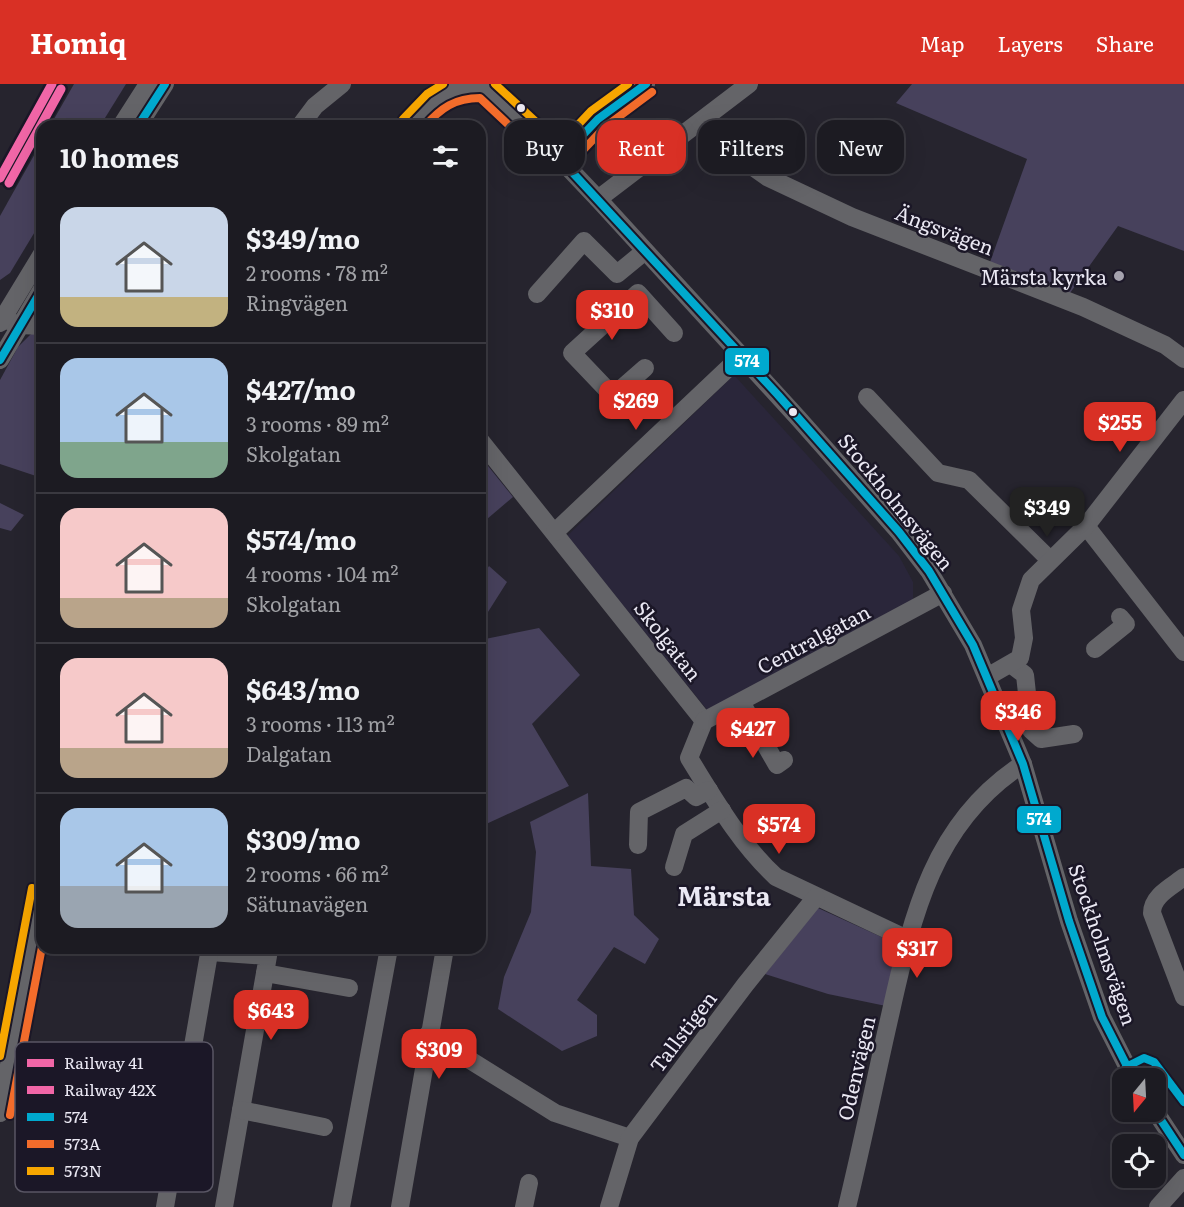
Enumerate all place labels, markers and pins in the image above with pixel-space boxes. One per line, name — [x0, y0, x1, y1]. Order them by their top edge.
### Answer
unlabelled marker — [515, 102, 527, 114]
place label: Märsta kyrka — [980, 261, 1107, 291]
marker: Märsta kyrka — [1112, 269, 1126, 283]
pin: $310 — [576, 290, 648, 341]
pin: $269 — [600, 380, 672, 431]
pin: $255 — [1084, 402, 1156, 453]
unlabelled marker — [787, 406, 799, 418]
pin: $349 — [1011, 487, 1083, 538]
pin: $346 — [982, 691, 1054, 742]
pin: $427 — [717, 708, 789, 759]
pin: $574 — [743, 804, 815, 855]
pin: $317 — [881, 928, 953, 979]
pin: $643 — [235, 990, 307, 1041]
pin: $309 — [403, 1029, 475, 1080]

